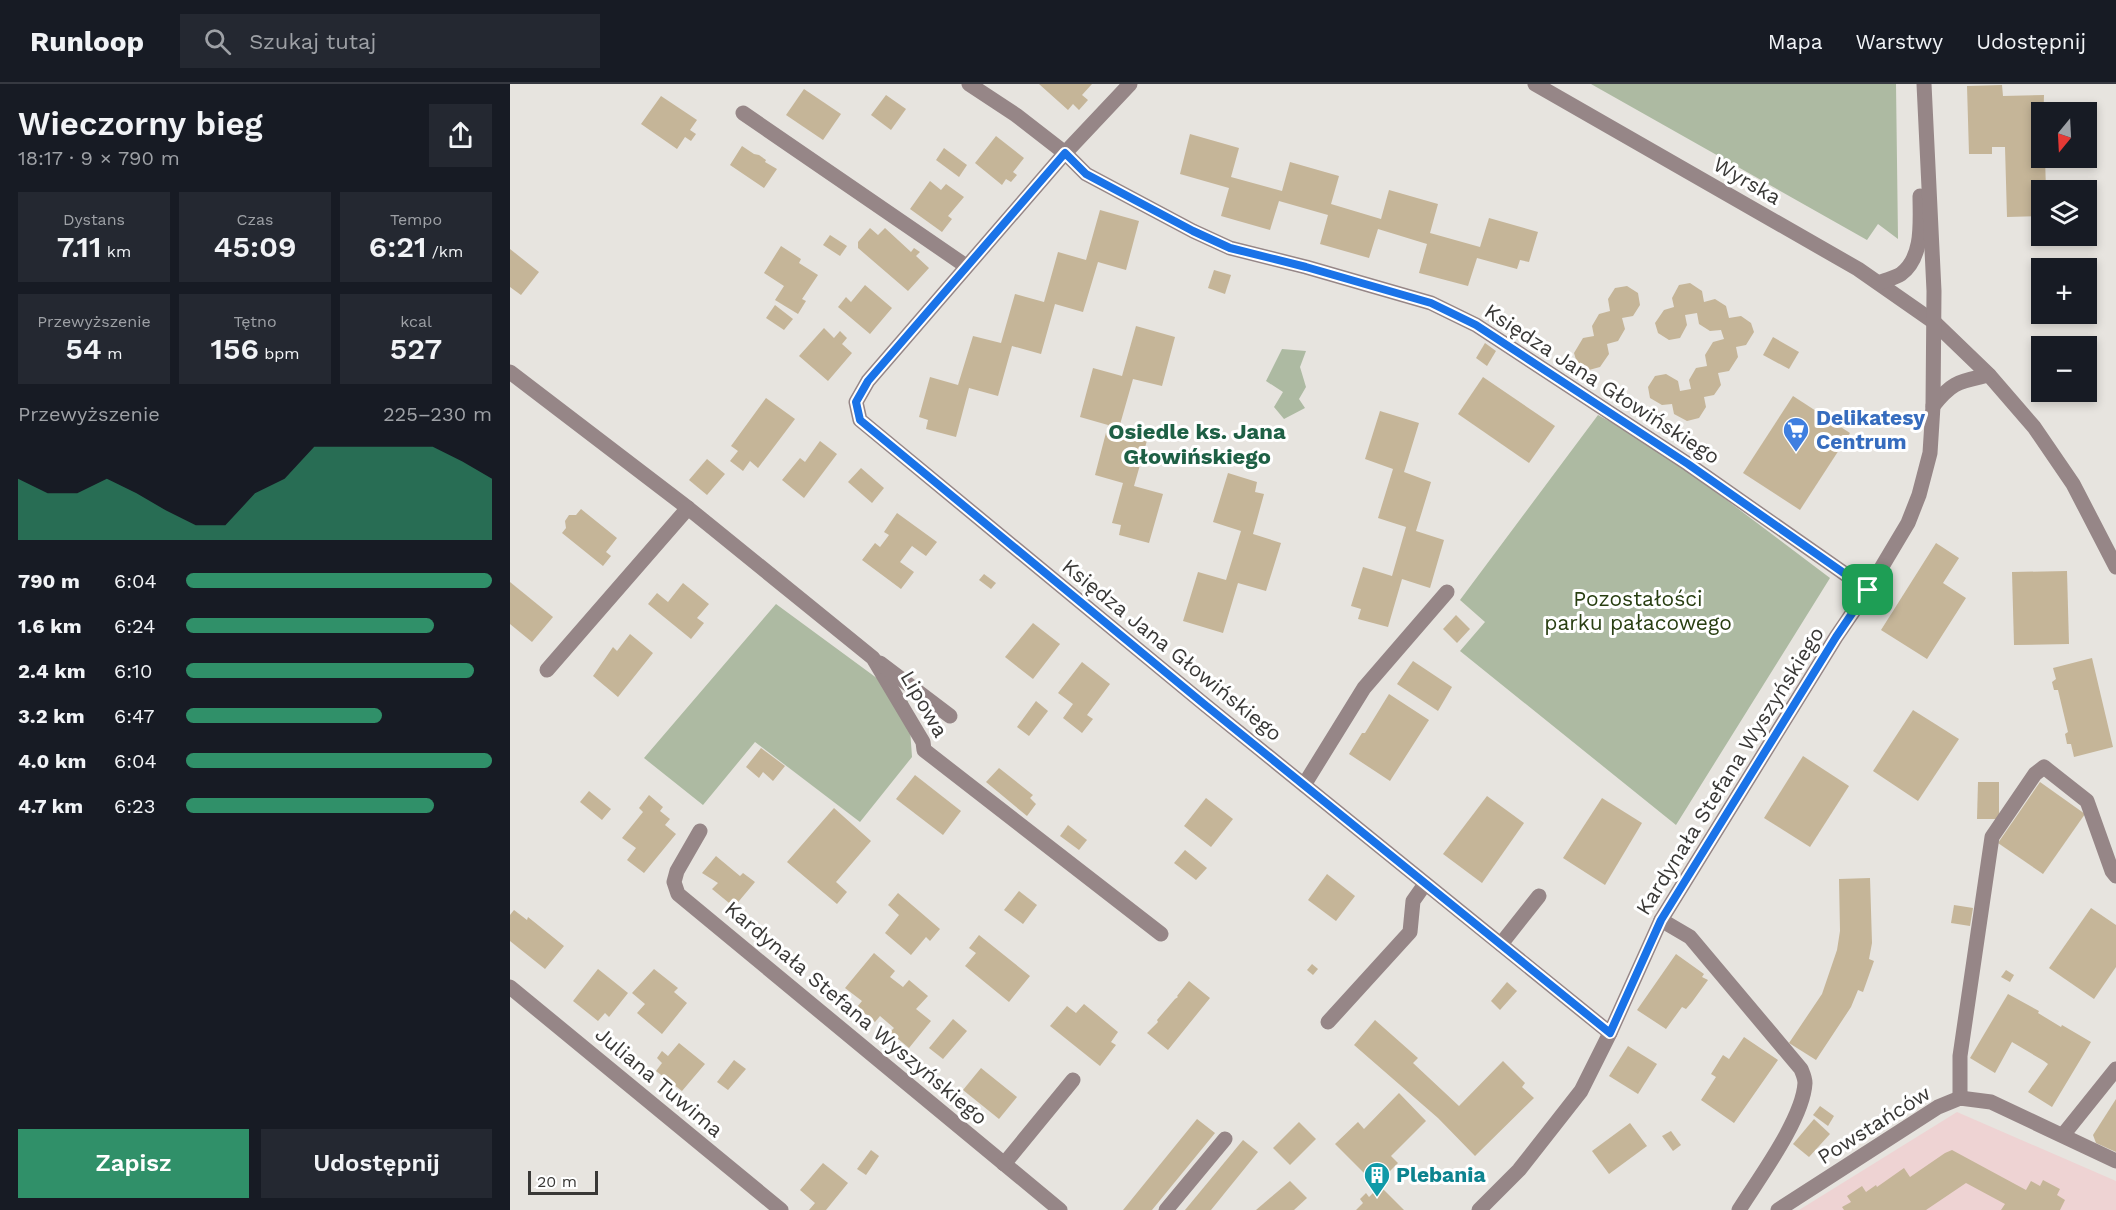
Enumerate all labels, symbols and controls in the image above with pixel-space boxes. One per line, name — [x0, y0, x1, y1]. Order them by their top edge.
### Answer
search box — [180, 14, 600, 68]
text: Runloop — [30, 25, 144, 58]
icon: search — [201, 25, 234, 58]
text: Szukaj tutaj — [249, 29, 376, 54]
text: Mapa — [1768, 29, 1823, 54]
text: Warstwy — [1856, 29, 1943, 54]
text: Udostępnij — [1976, 29, 2086, 54]
north arrow — [2031, 102, 2097, 168]
map controls — [2031, 102, 2097, 402]
text: Wieczorny bieg — [18, 104, 263, 143]
button: share — [429, 104, 492, 167]
text: 18:17 · 9 × 790 m — [18, 146, 180, 170]
street label: Wyrska — [1709, 151, 1786, 210]
button: layers — [2031, 180, 2097, 246]
text: Dystans — [63, 210, 125, 229]
text: Czas — [236, 210, 274, 229]
text: Tempo — [390, 210, 442, 229]
text: 7.11 — [57, 229, 101, 264]
text: 45:09 — [213, 229, 297, 264]
text: 6:21 — [369, 229, 426, 264]
text: km — [101, 242, 131, 261]
text: /km — [426, 242, 463, 261]
button: + — [2031, 258, 2097, 324]
street label: Księdza Jana Głowińskiego — [1480, 298, 1725, 469]
text: Przewyższenie — [37, 312, 151, 331]
text: Tętno — [233, 312, 277, 331]
text: kcal — [400, 312, 432, 331]
text: 54 — [65, 331, 102, 366]
text: 156 — [210, 331, 259, 366]
text: 527 — [390, 331, 442, 366]
button: − — [2031, 336, 2097, 402]
text: m — [102, 344, 123, 363]
text: bpm — [259, 344, 300, 363]
text: Przewyższenie — [18, 402, 160, 426]
text: 225–230 m — [383, 402, 492, 426]
place label: Delikatesy Centrum — [1816, 405, 1925, 454]
supermarket icon: Delikatesy Centrum — [1781, 415, 1811, 453]
district label: Osiedle ks. Jana Głowińskiego — [1108, 419, 1286, 469]
street label: Księdza Jana Głowińskiego — [1057, 553, 1287, 746]
pin — [1842, 564, 1893, 615]
text: 790 m — [18, 569, 80, 593]
text: 6:04 — [114, 569, 157, 593]
icon: arrive — [1851, 573, 1884, 606]
park label: Pozostałości parku pałacowego — [1544, 586, 1732, 635]
text: 1.6 km — [18, 614, 82, 638]
text: 6:24 — [114, 614, 155, 638]
street label: Kardynała Stefana Wyszyńskiego — [1630, 622, 1829, 919]
text: 2.4 km — [18, 659, 86, 683]
text: 6:10 — [114, 659, 152, 683]
street label: Lipowa — [895, 666, 954, 742]
text: 3.2 km — [18, 704, 85, 728]
text: 6:47 — [114, 704, 155, 728]
text: 4.0 km — [18, 749, 86, 773]
text: 6:04 — [114, 749, 157, 773]
text: 4.7 km — [18, 794, 83, 818]
text: 6:23 — [114, 794, 155, 818]
street label: Kardynała Stefana Wyszyńskiego — [720, 895, 993, 1130]
street label: Juliana Tuwima — [590, 1021, 728, 1142]
street label: Powstańców — [1813, 1080, 1935, 1169]
button: Zapisz — [18, 1129, 249, 1198]
button: Udostępnij — [261, 1129, 492, 1198]
building icon: Plebania — [1362, 1160, 1392, 1198]
place label: Plebania — [1396, 1162, 1486, 1187]
scale bar — [528, 1168, 598, 1196]
text: 20 m — [537, 1172, 577, 1191]

